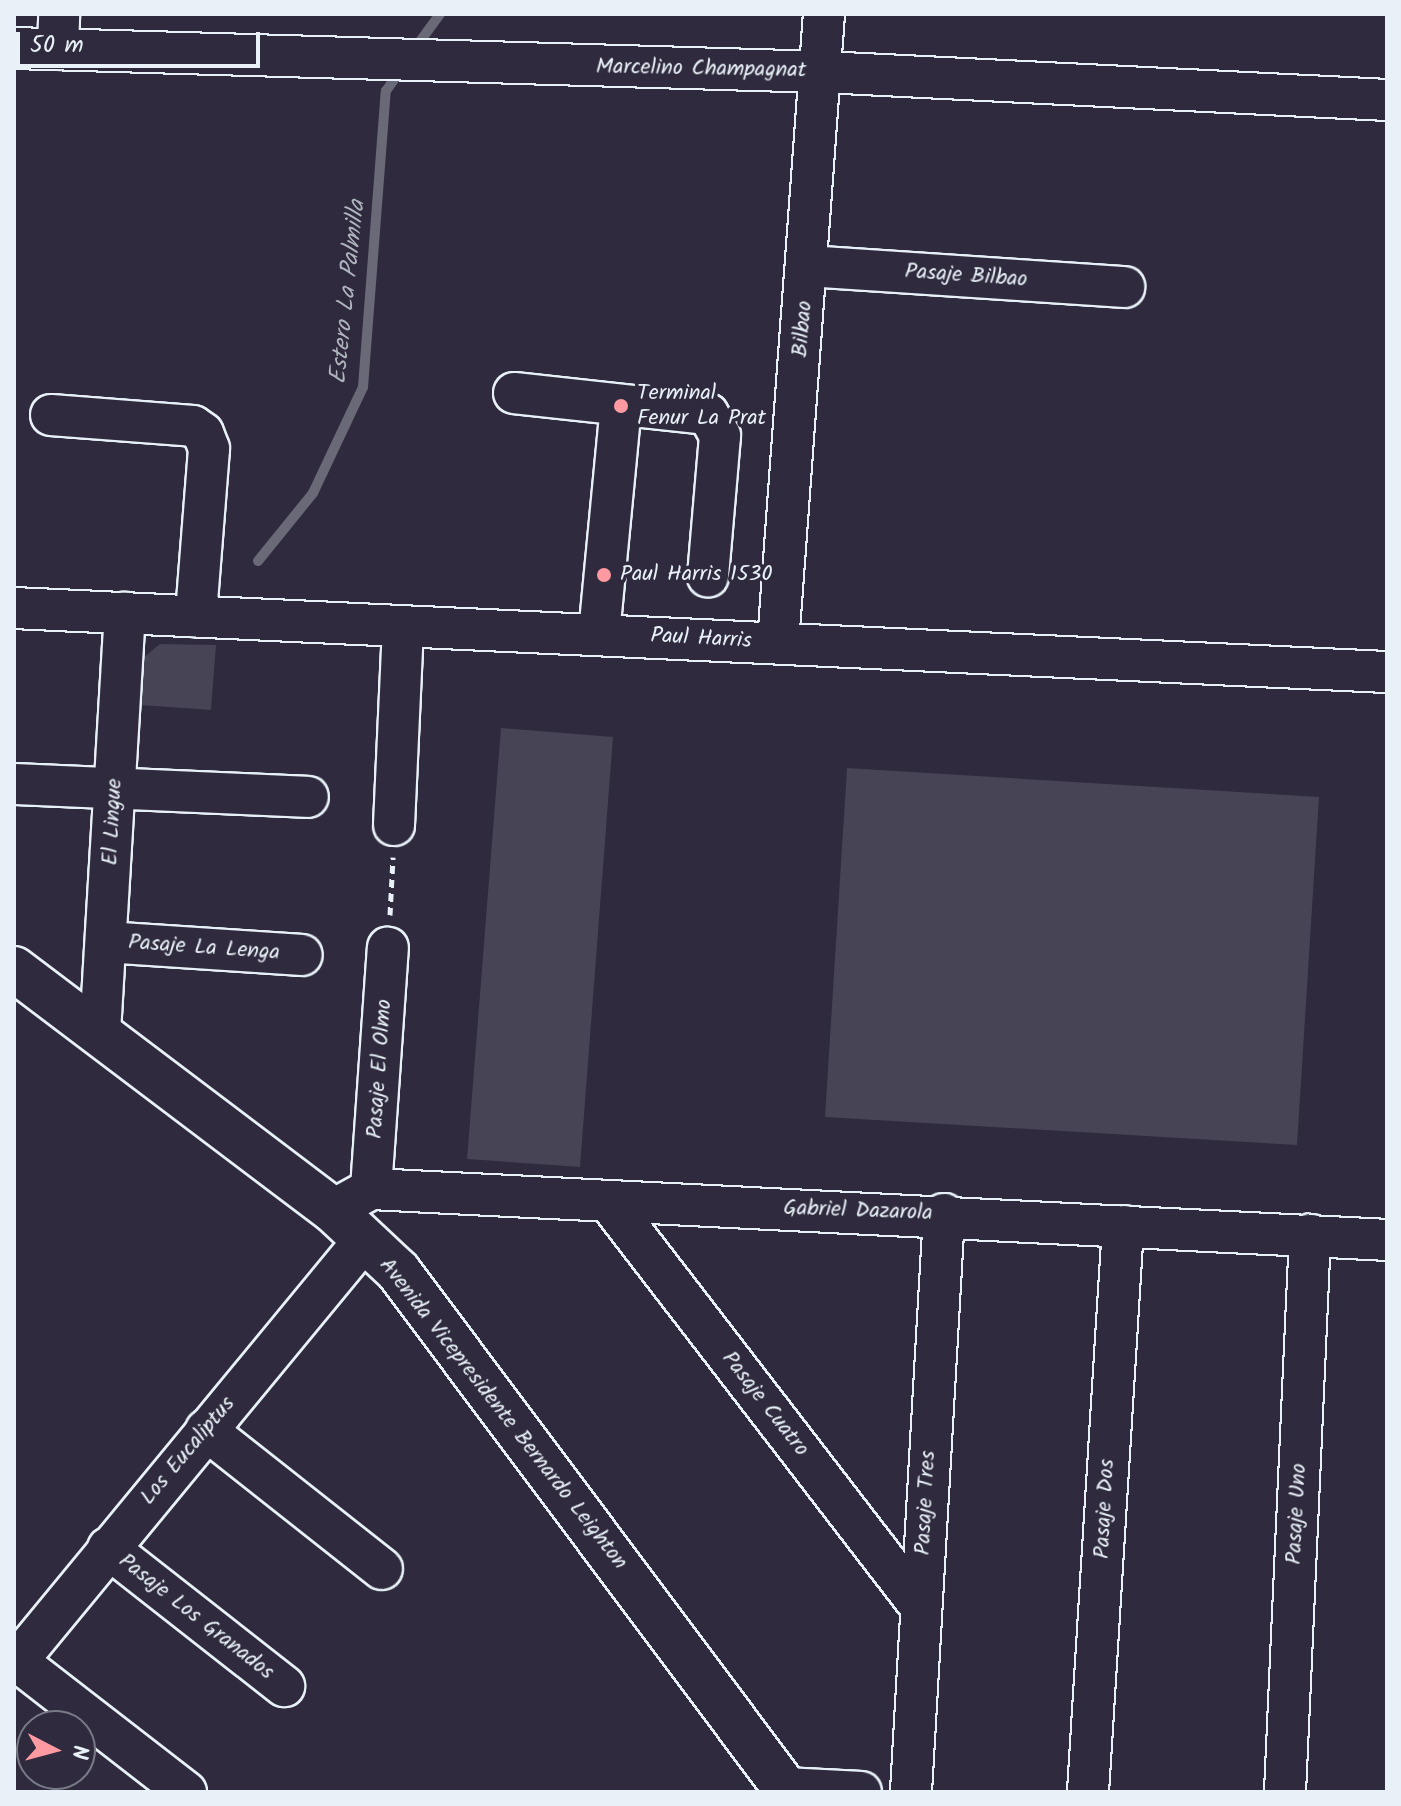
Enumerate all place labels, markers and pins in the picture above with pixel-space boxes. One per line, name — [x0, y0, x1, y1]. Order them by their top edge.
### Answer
place label: Terminal Fenur La Prat — [637, 380, 766, 432]
marker: Terminal Fenur La Prat — [612, 397, 630, 415]
place label: Paul Harris 1530 — [620, 562, 772, 588]
marker: Paul Harris 1530 — [595, 566, 613, 584]

